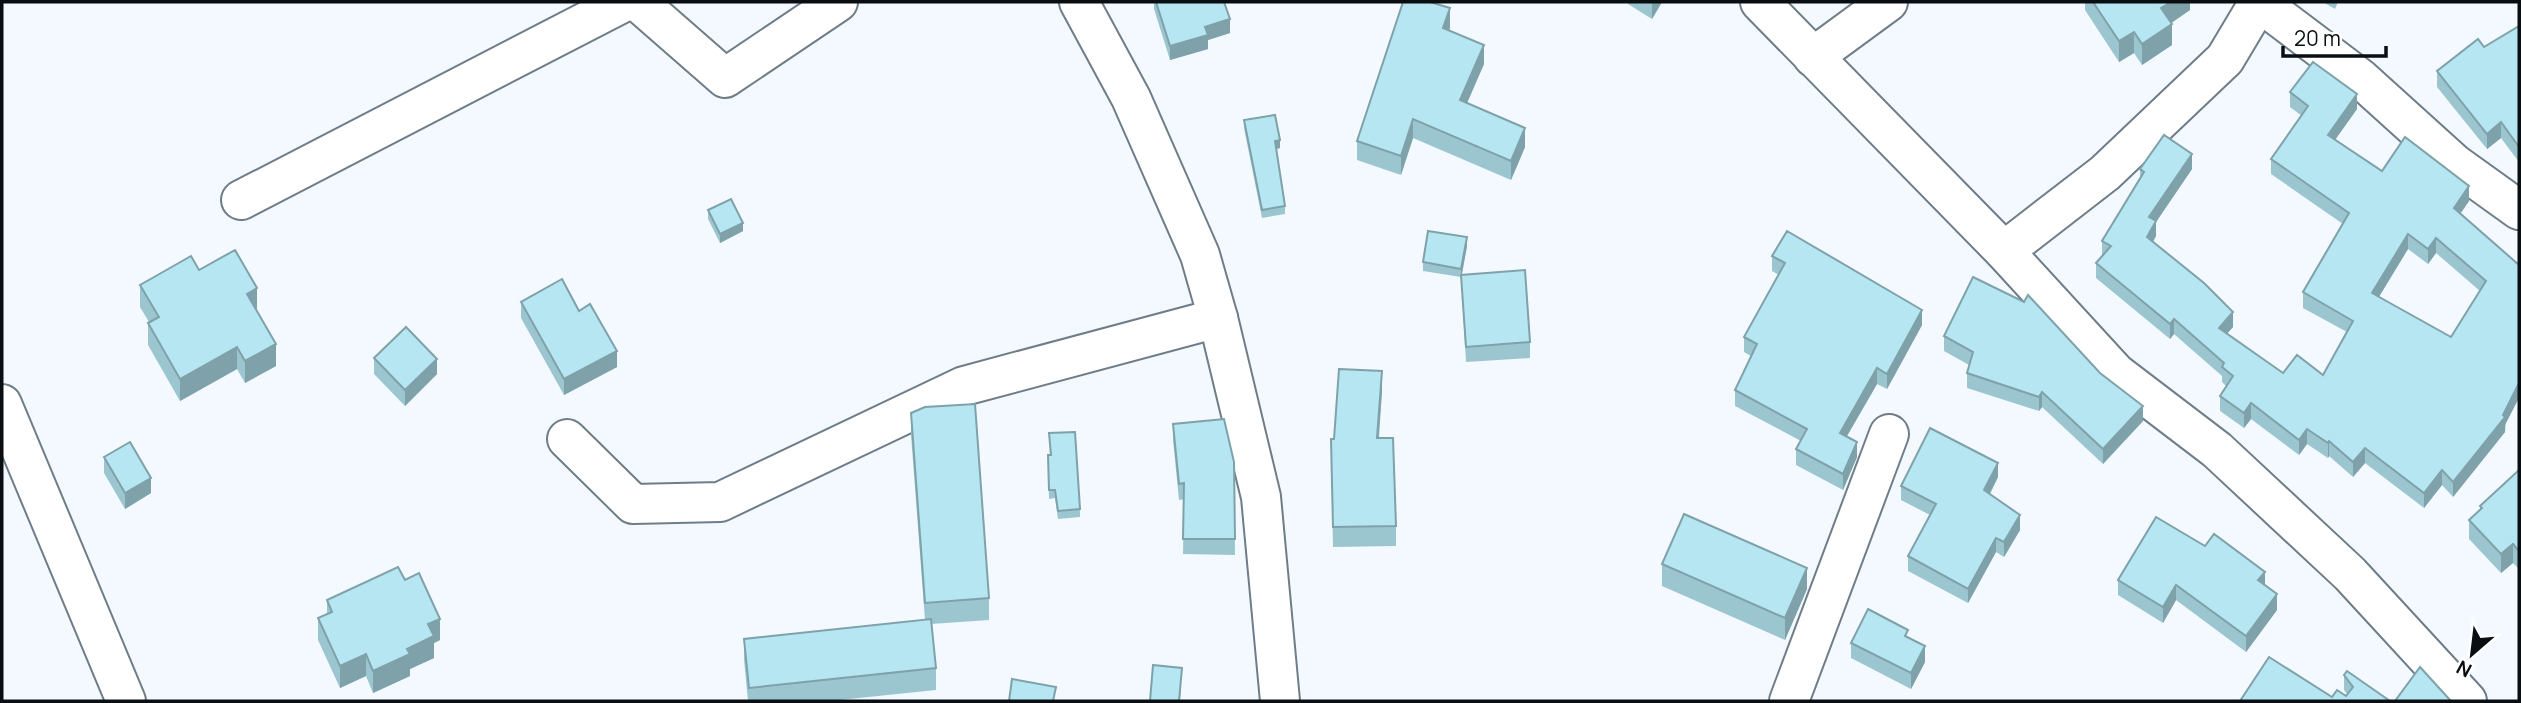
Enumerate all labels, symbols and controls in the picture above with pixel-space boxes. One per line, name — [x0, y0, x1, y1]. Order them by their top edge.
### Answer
scale bar — [2283, 14, 2386, 58]
text: 20 m — [2294, 24, 2341, 52]
north arrow — [2437, 619, 2507, 689]
text: N — [2452, 654, 2476, 684]

